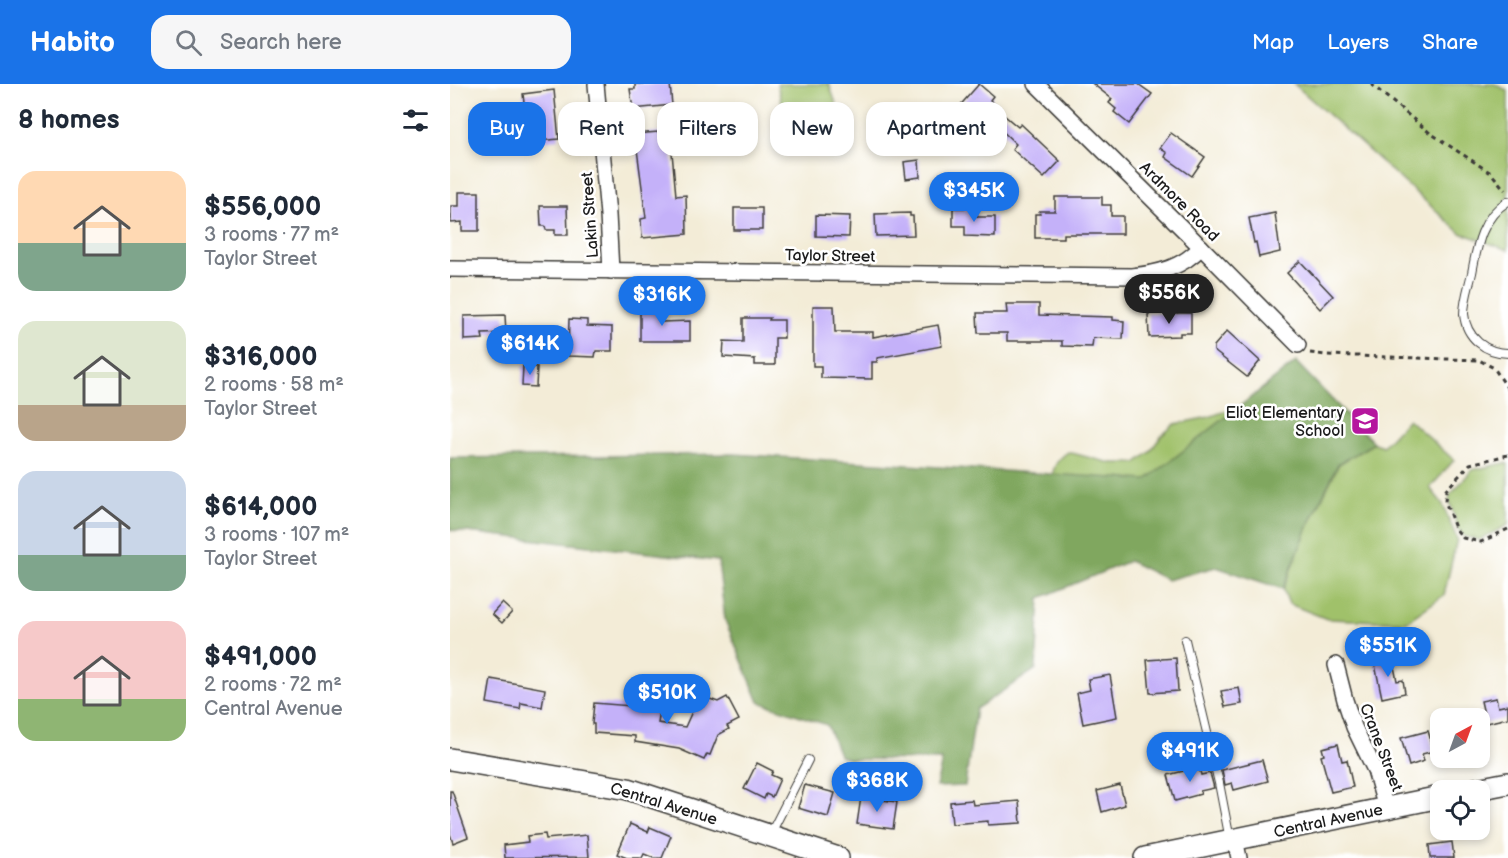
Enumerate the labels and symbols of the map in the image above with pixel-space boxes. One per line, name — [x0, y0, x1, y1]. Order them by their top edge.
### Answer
street label: Ardmore Road — [1135, 158, 1223, 246]
street label: Lakin Street — [578, 171, 603, 259]
pin: $345K — [932, 172, 1016, 223]
street label: Taylor Street — [785, 246, 875, 267]
pin: $556K — [1127, 274, 1211, 325]
pin: $316K — [620, 276, 704, 327]
pin: $614K — [488, 325, 572, 376]
place label: Eliot Elementary School — [1225, 404, 1345, 441]
school or university icon: Eliot Elementary School — [1349, 405, 1381, 437]
pin: $551K — [1346, 627, 1430, 678]
pin: $510K — [625, 674, 709, 725]
street label: Crane Street — [1355, 701, 1406, 794]
north arrow — [1430, 708, 1490, 768]
pin: $491K — [1148, 732, 1232, 783]
pin: $368K — [835, 762, 919, 813]
street label: Central Avenue — [608, 779, 720, 830]
street label: Central Avenue — [1272, 801, 1385, 842]

